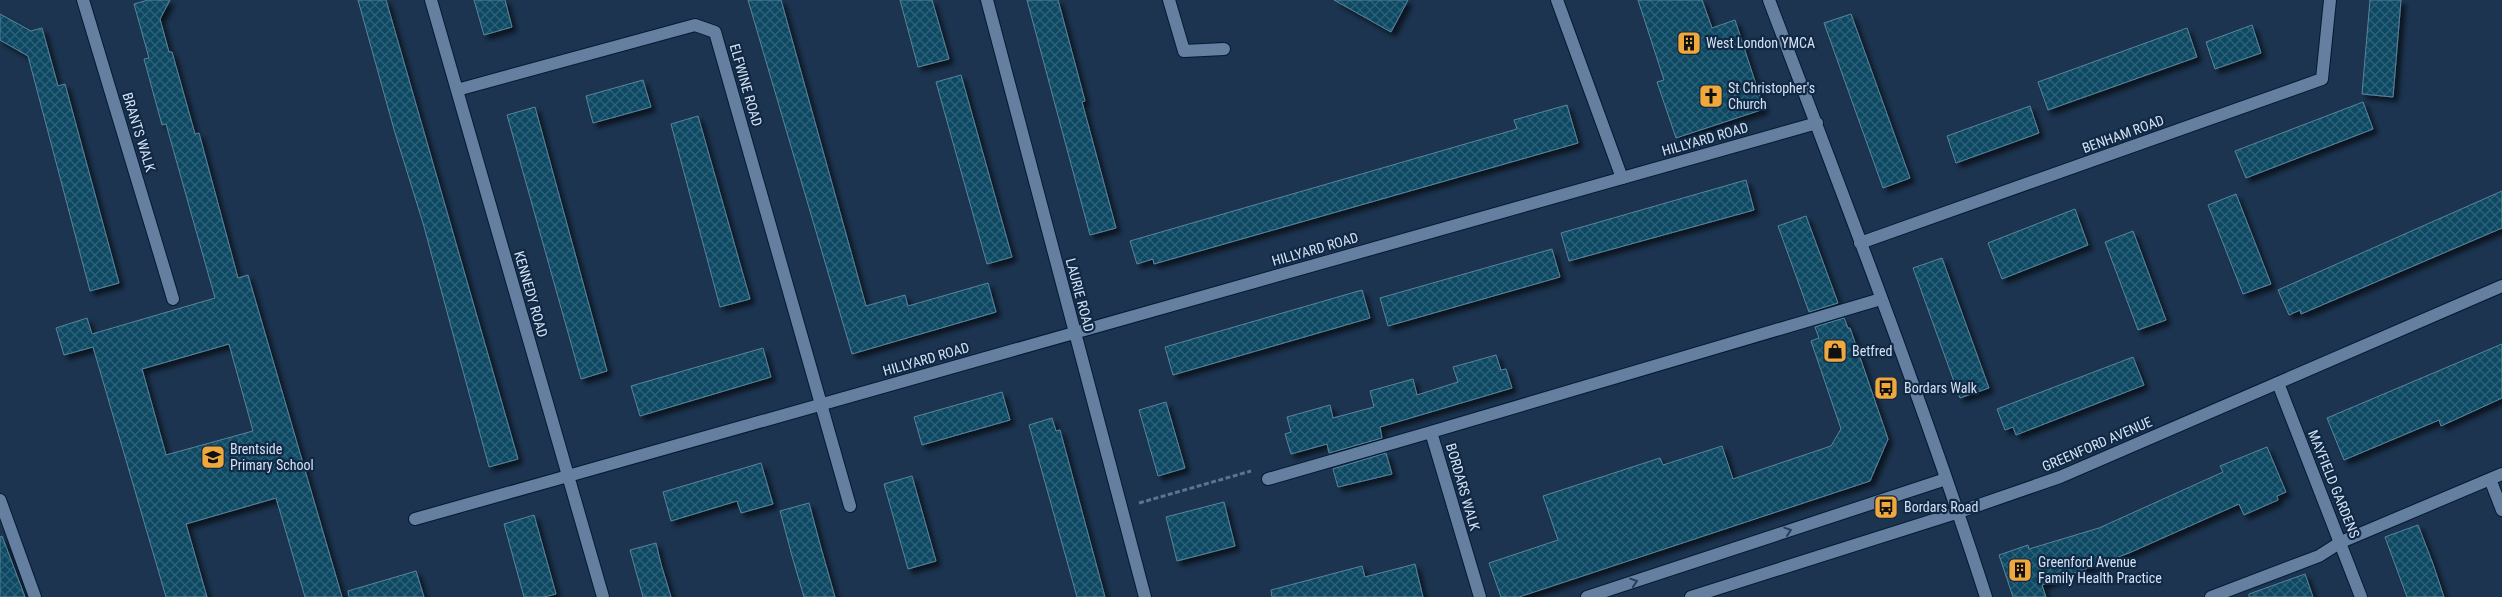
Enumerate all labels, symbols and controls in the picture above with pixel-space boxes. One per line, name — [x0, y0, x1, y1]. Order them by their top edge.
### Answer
building icon: West London YMCA — [1676, 30, 1702, 56]
place label: West London YMCA — [1706, 35, 1815, 51]
street label: ELFWINE ROAD — [727, 42, 765, 128]
place label: St Christopher's Church — [1728, 80, 1815, 112]
church icon: St Christopher's Church — [1698, 83, 1724, 109]
street label: BRANTS WALK — [119, 90, 159, 174]
street label: BENHAM ROAD — [2080, 112, 2166, 156]
street label: HILLYARD ROAD — [1660, 119, 1750, 159]
street label: HILLYARD ROAD — [1270, 229, 1360, 269]
street label: KENNEDY ROAD — [511, 249, 551, 339]
street label: LAURIE ROAD — [1063, 256, 1097, 334]
shop icon: Betfred — [1822, 338, 1848, 364]
street label: HILLYARD ROAD — [881, 339, 971, 379]
place label: Betfred — [1852, 343, 1892, 359]
bus stop icon: Bordars Walk — [1873, 375, 1899, 401]
place label: Bordars Walk — [1904, 380, 1978, 396]
street label: GREENFORD AVENUE — [2040, 414, 2154, 474]
street label: MAYFIELD GARDENS — [2305, 428, 2363, 540]
place label: Brentside Primary School — [230, 441, 314, 473]
street label: BORDARS WALK — [1443, 442, 1483, 533]
school or university icon: Brentside Primary School — [200, 444, 226, 470]
bus stop icon: Bordars Road — [1873, 494, 1899, 520]
place label: Bordars Road — [1904, 499, 1978, 515]
one-way arrow — [1783, 527, 1792, 537]
place label: Greenford Avenue Family Health Practice — [2038, 554, 2162, 586]
building icon: Greenford Avenue Family Health Practice — [2007, 557, 2033, 583]
one-way arrow — [1629, 578, 1637, 588]

